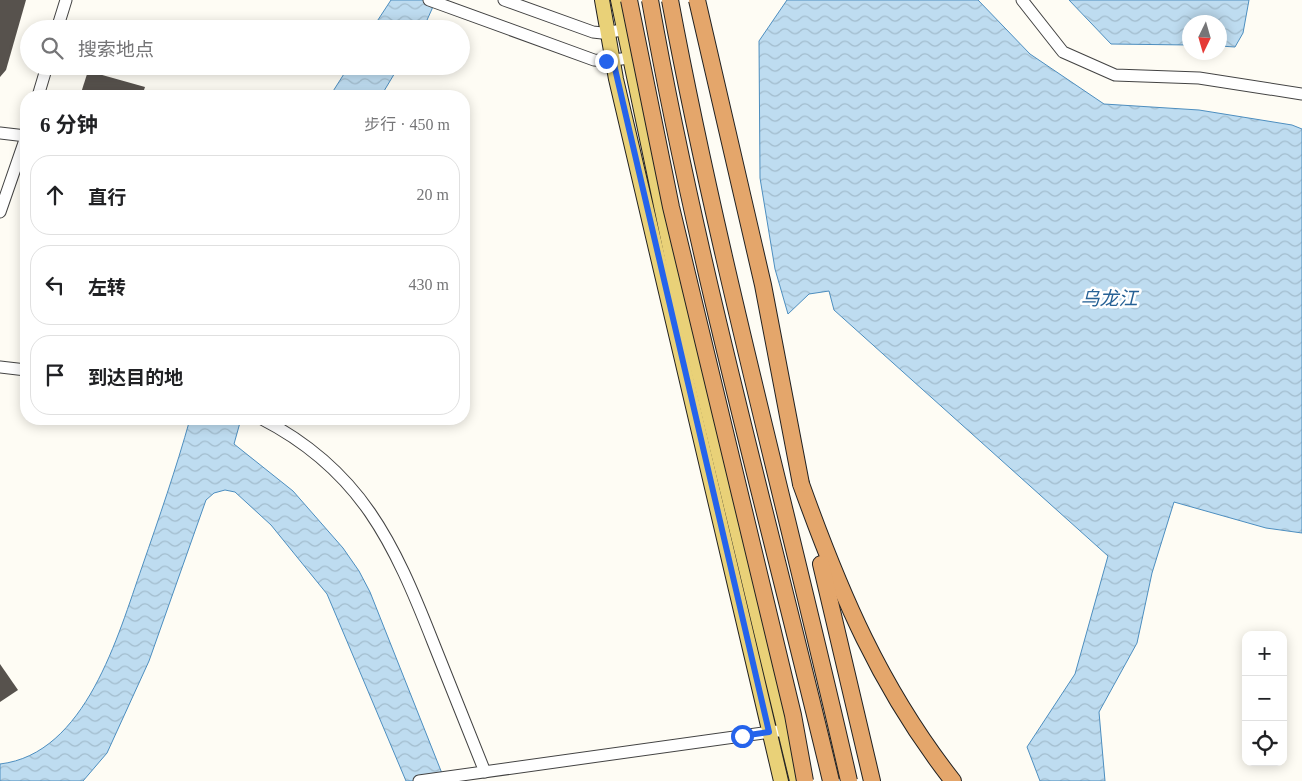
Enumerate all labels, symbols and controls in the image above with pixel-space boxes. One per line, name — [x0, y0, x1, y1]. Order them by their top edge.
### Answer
north arrow — [1182, 15, 1227, 60]
search box — [20, 20, 470, 75]
icon: search — [38, 34, 66, 62]
text: 搜索地点 — [78, 39, 154, 60]
route end — [595, 50, 618, 73]
text: 6 分钟 — [40, 113, 98, 137]
text: 步行 · 450 m — [364, 116, 450, 133]
icon: ahead — [41, 181, 69, 209]
text: 20 m — [417, 186, 449, 203]
text: 直行 — [88, 187, 126, 208]
icon: left — [41, 271, 69, 299]
text: 430 m — [409, 276, 449, 293]
text: 左转 — [88, 277, 126, 298]
water label: 乌龙江 — [1080, 288, 1139, 309]
icon: arrive — [41, 361, 69, 389]
text: 到达目的地 — [88, 367, 183, 388]
map controls — [1242, 631, 1287, 766]
button: + — [1242, 631, 1287, 676]
button: − — [1242, 676, 1287, 721]
button: locate — [1242, 721, 1287, 766]
route start — [731, 725, 754, 748]

